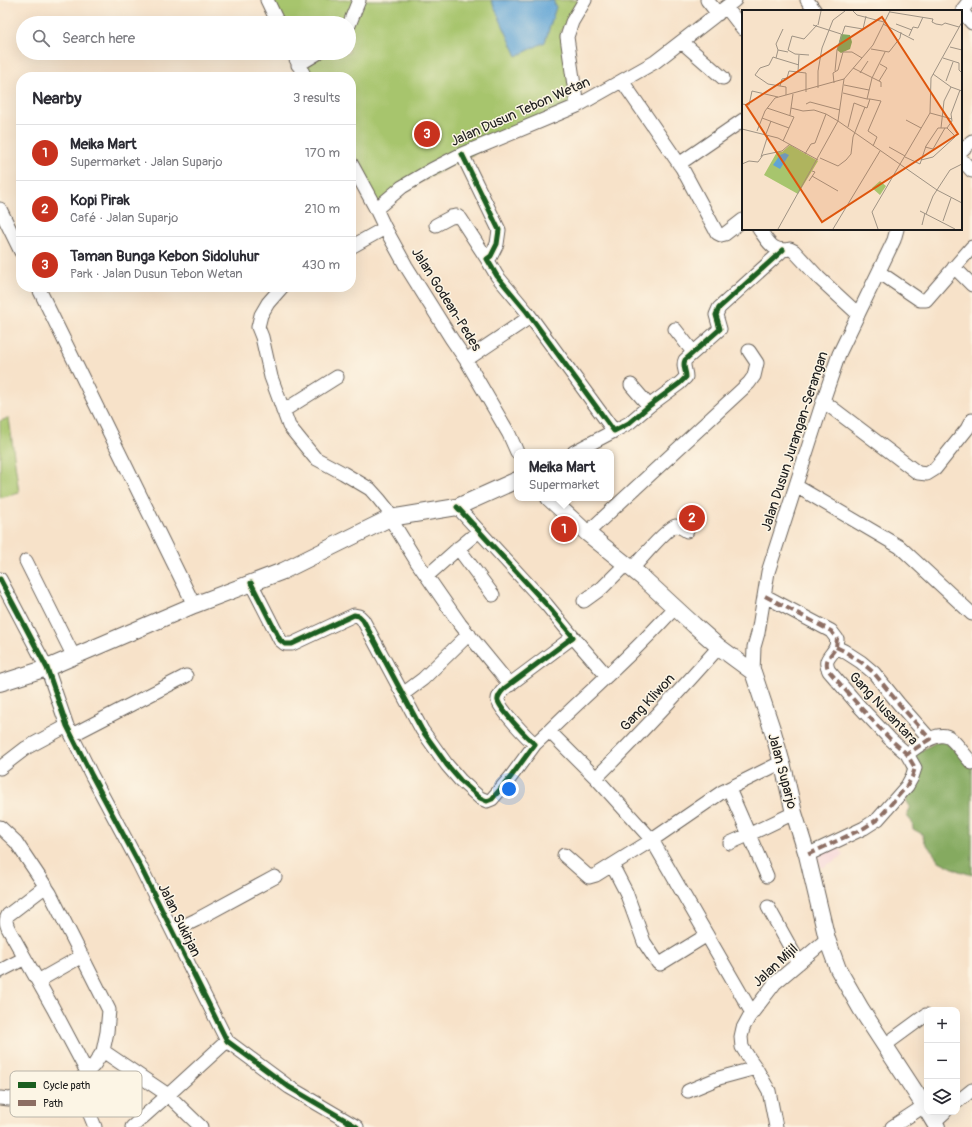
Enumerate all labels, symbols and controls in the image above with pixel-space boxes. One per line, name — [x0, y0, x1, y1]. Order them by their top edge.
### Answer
inset map — [742, 10, 962, 230]
search box — [16, 16, 356, 60]
icon: search — [30, 27, 52, 49]
text: Search here — [62, 29, 135, 48]
street label: Jalan Dusun Tebon Wetan — [448, 73, 593, 150]
text: Nearby — [32, 88, 81, 109]
text: 3 results — [293, 90, 340, 106]
pin: 3 — [414, 119, 440, 149]
text: Meika Mart — [70, 135, 137, 154]
text: 1 — [42, 145, 48, 161]
text: 170 m — [305, 145, 340, 161]
text: Supermarket · Jalan Suparjo — [70, 154, 223, 170]
text: Kopi Pirak — [70, 191, 130, 210]
text: 2 — [41, 201, 49, 217]
text: 210 m — [304, 201, 340, 217]
text: Café · Jalan Suparjo — [70, 210, 178, 226]
street label: Jalan Godean-Pedes — [408, 244, 486, 355]
text: Taman Bunga Kebon Sidoluhur — [70, 247, 259, 266]
text: 3 — [41, 257, 49, 273]
text: 430 m — [302, 257, 340, 273]
text: Park · Jalan Dusun Tebon Wetan — [70, 266, 243, 282]
street label: Jalan Dusun Jurangan-Serangan — [757, 349, 832, 533]
popup — [514, 449, 614, 501]
text: Meika Mart — [529, 458, 595, 477]
text: Supermarket — [529, 477, 599, 493]
pin: 2 — [679, 503, 705, 533]
pin: 1 — [551, 514, 577, 544]
street label: Gang Nusantara — [845, 668, 922, 748]
street label: Gang Kliwon — [616, 670, 678, 735]
street label: Jalan Suparjo — [764, 731, 801, 811]
your location — [499, 779, 519, 799]
street label: Jalan Sukirjan — [155, 881, 205, 960]
street label: Jalan Mijil — [749, 940, 801, 991]
map controls — [924, 1007, 960, 1115]
button: + — [924, 1007, 960, 1043]
button: − — [924, 1043, 960, 1079]
legend — [10, 1071, 142, 1117]
text: Cycle path — [43, 1079, 90, 1092]
button: layers — [924, 1079, 960, 1115]
text: Path — [43, 1097, 63, 1110]

